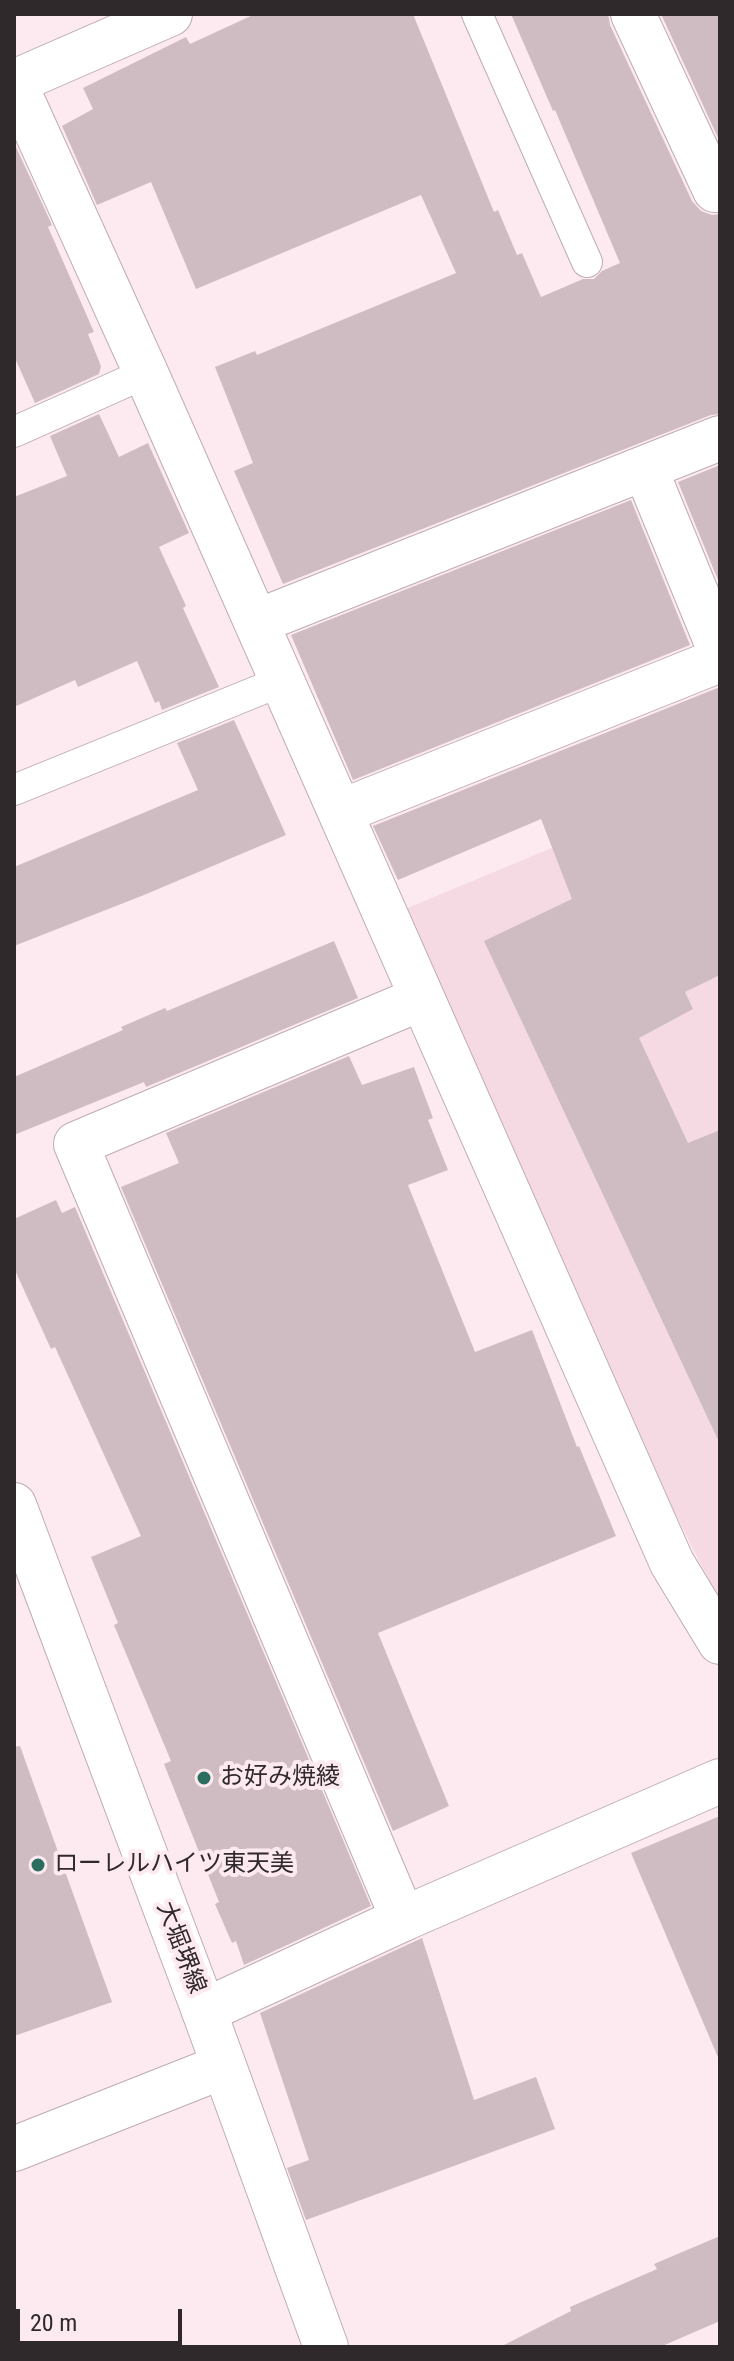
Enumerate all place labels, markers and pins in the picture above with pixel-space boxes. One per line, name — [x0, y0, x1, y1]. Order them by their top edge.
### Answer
place label: お好み焼綾 — [220, 1764, 340, 1792]
marker: お好み焼綾 — [195, 1769, 213, 1787]
place label: ローレルハイツ東天美 — [54, 1851, 294, 1879]
marker: ローレルハイツ東天美 — [29, 1856, 47, 1874]

